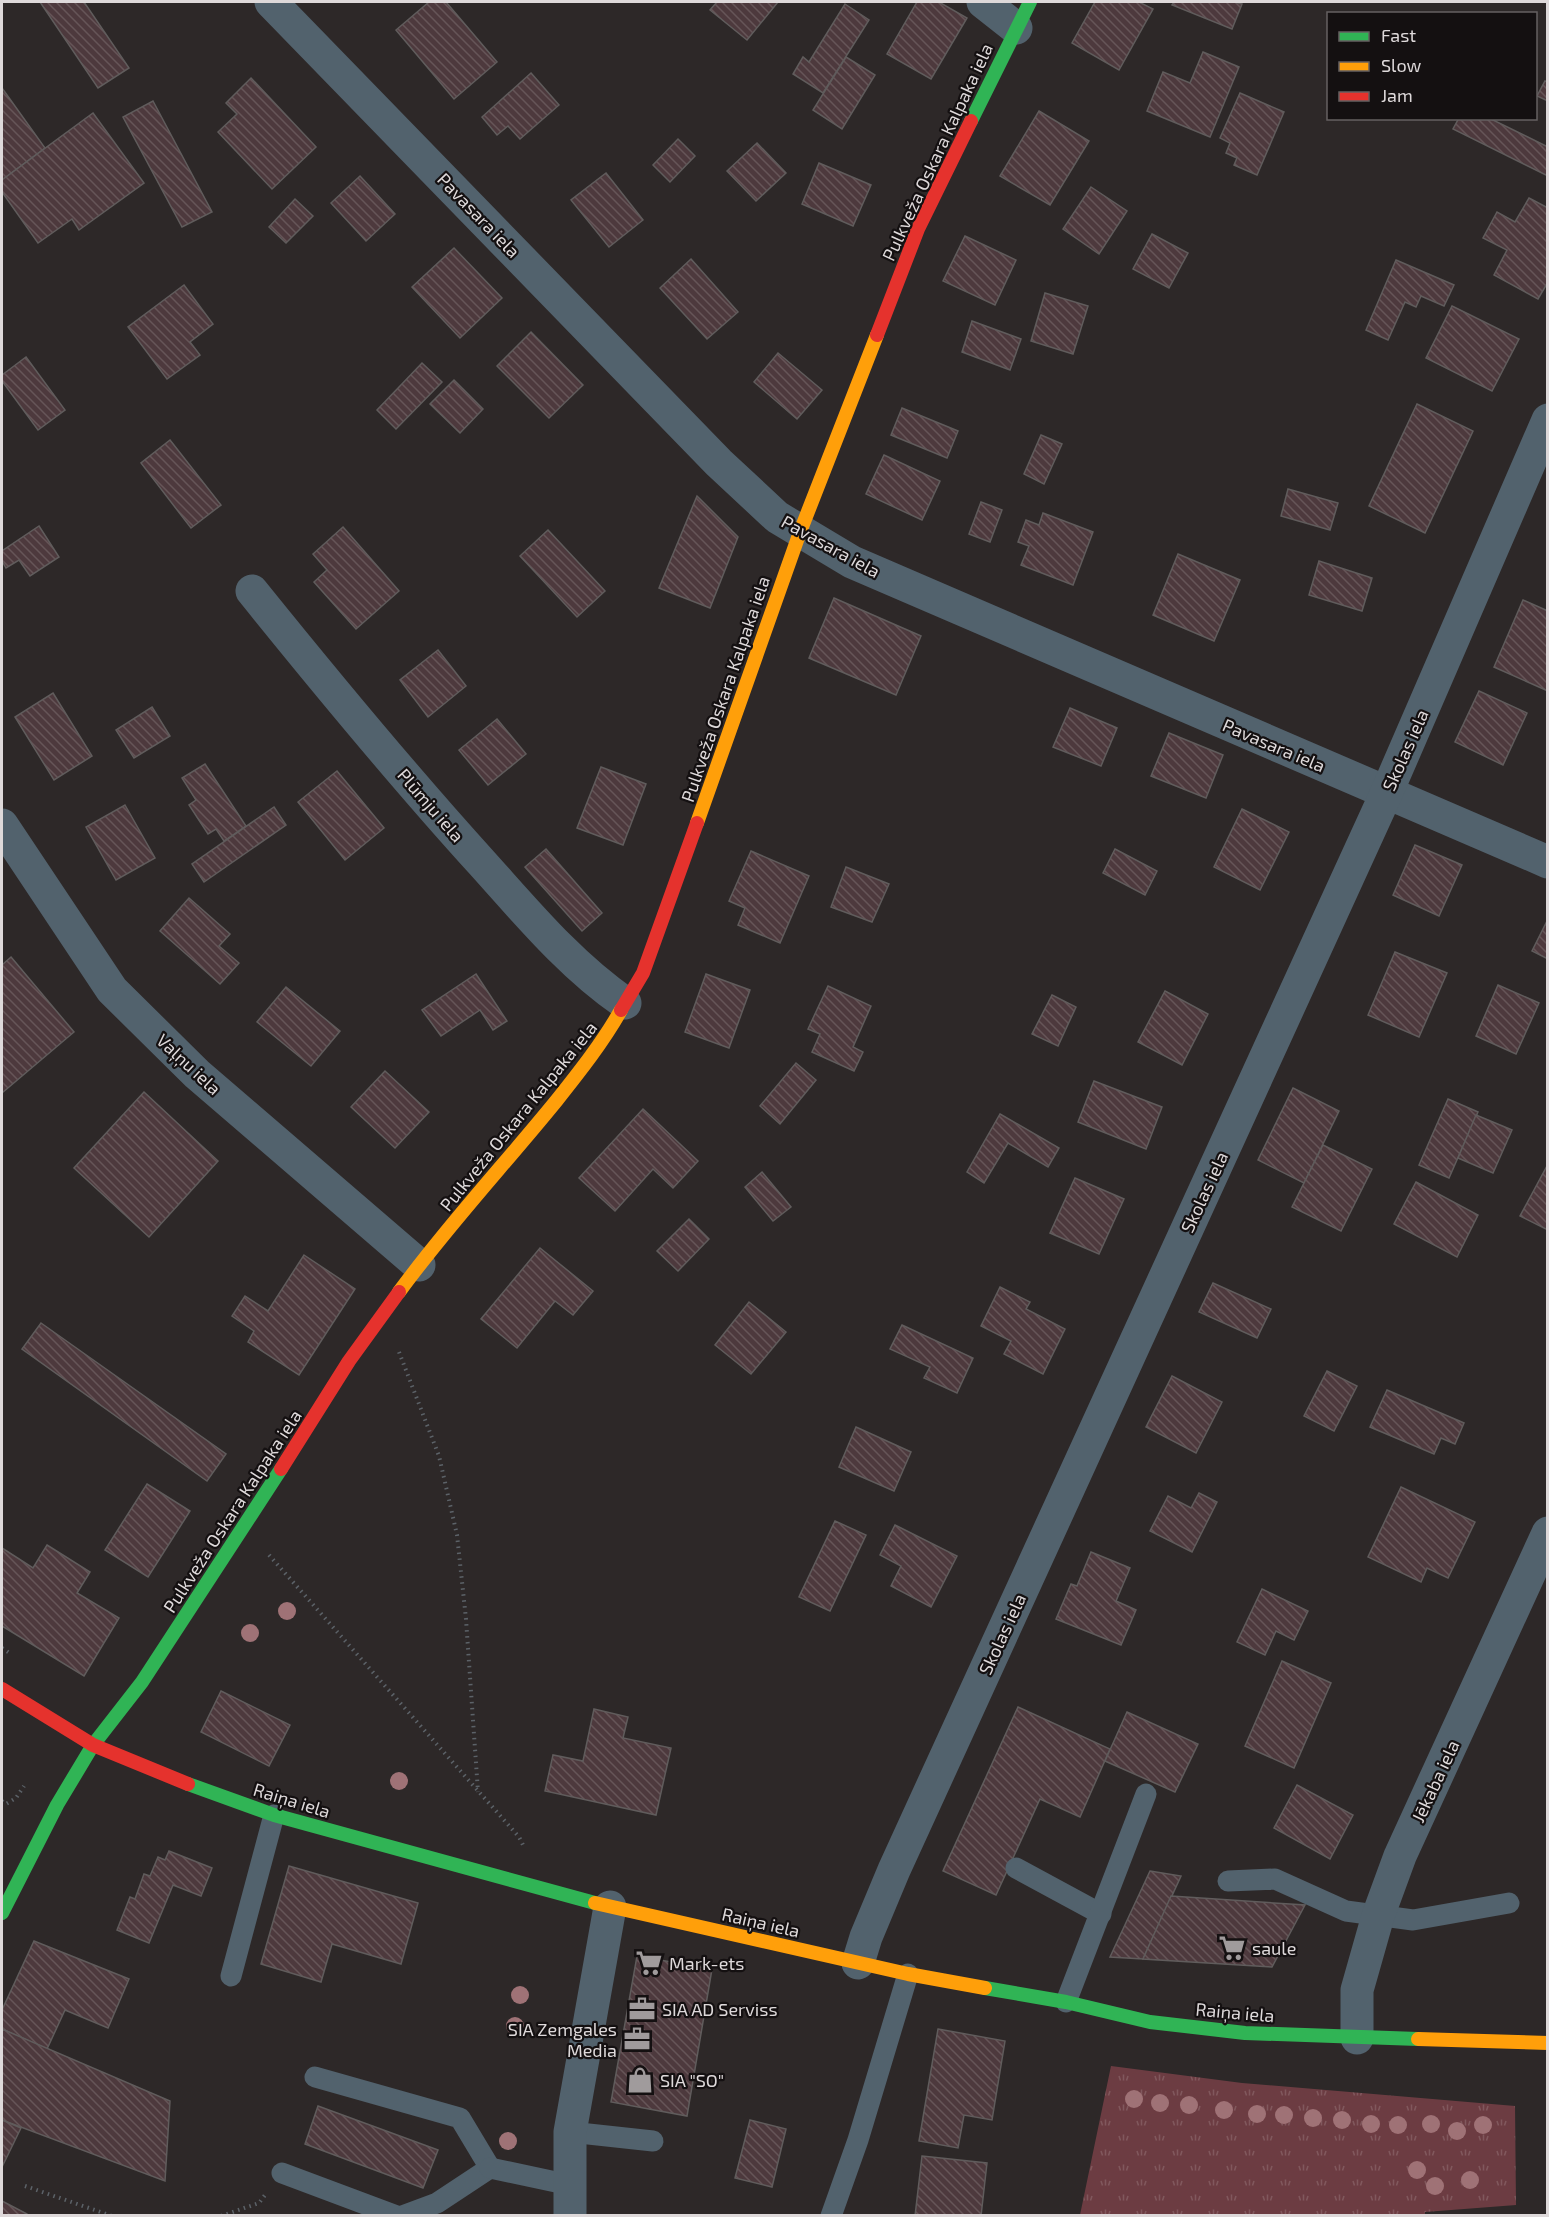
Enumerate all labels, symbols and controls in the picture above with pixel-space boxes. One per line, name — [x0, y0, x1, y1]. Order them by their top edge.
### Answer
legend — [1327, 12, 1537, 120]
text: Fast — [1381, 24, 1416, 46]
street label: Pulkveža Oskara Kalpaka iela — [877, 40, 997, 264]
text: Slow — [1381, 54, 1422, 76]
text: Jam — [1381, 84, 1413, 106]
street label: Pavasara iela — [433, 168, 525, 262]
street label: Pavasara iela — [778, 510, 884, 582]
street label: Pulkveža Oskara Kalpaka iela — [676, 573, 774, 805]
street label: Skolas iela — [1377, 706, 1433, 794]
street label: Pavasara iela — [1219, 714, 1329, 776]
street label: Plūmju iela — [393, 764, 469, 846]
street label: Pulkveža Oskara Kalpaka iela — [435, 1017, 601, 1215]
street label: Vaļņu iela — [152, 1029, 226, 1100]
street label: Skolas iela — [1176, 1148, 1232, 1236]
street label: Pulkveža Oskara Kalpaka iela — [158, 1405, 306, 1617]
street label: Skolas iela — [974, 1590, 1030, 1678]
street label: Jēkaba iela — [1406, 1736, 1464, 1826]
street label: Raiņa iela — [251, 1778, 333, 1823]
street label: Raiņa iela — [720, 1902, 802, 1943]
supermarket icon: saule — [1217, 1933, 1247, 1963]
place label: saule — [1252, 1937, 1296, 1959]
supermarket icon: Mark-ets — [634, 1948, 664, 1978]
place label: Mark-ets — [669, 1952, 744, 1974]
office icon: SIA AD Serviss — [627, 1994, 657, 2024]
place label: SIA AD Serviss — [662, 1998, 778, 2020]
street label: Raiņa iela — [1195, 1998, 1275, 2027]
place label: SIA Zemgales Media — [508, 2018, 617, 2061]
office icon: SIA Zemgales Media — [622, 2024, 652, 2054]
shop icon: SIA "SO" — [625, 2065, 655, 2095]
place label: SIA "SO" — [660, 2069, 724, 2091]

